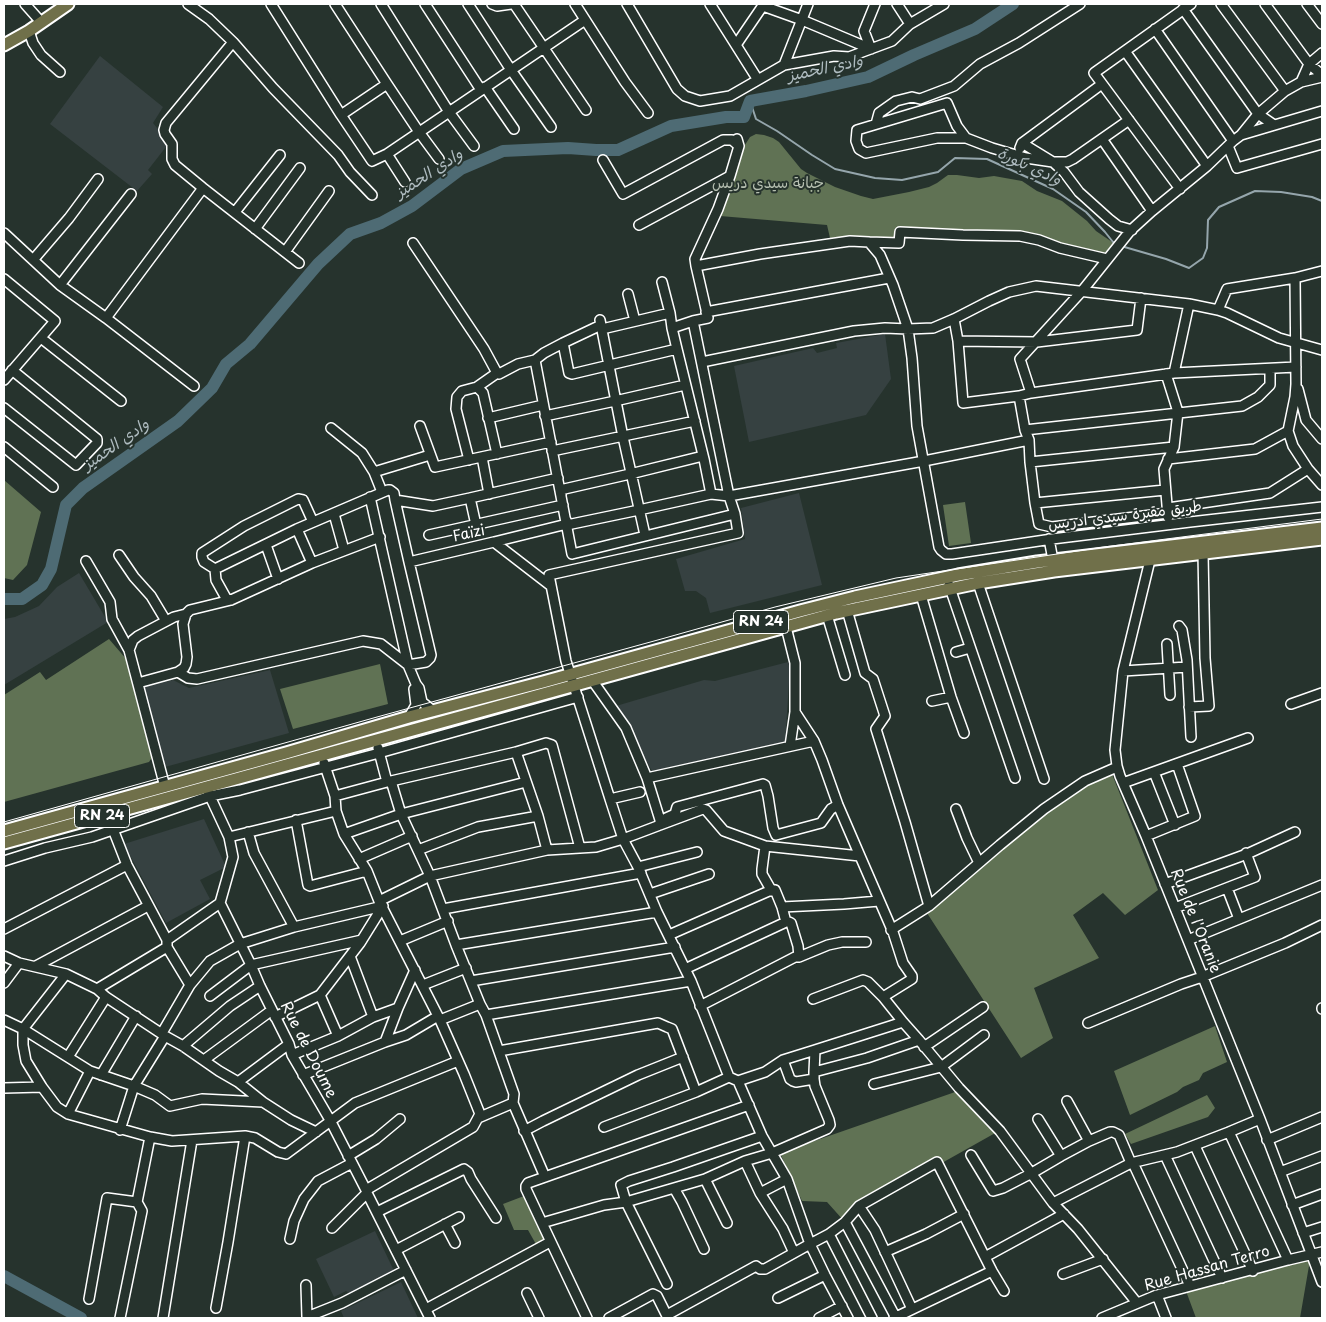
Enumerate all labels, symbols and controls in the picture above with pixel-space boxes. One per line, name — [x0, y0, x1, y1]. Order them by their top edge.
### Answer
water label: وادي الحميز — [785, 52, 865, 86]
water label: وادي بكورة — [994, 144, 1064, 190]
water label: وادي الحميز — [392, 145, 466, 203]
park label: جبانة سيدي دريس — [712, 175, 824, 193]
water label: وادي الحميز — [79, 415, 153, 475]
street label: طريق مقبرة سيدي ادريس — [1047, 498, 1203, 534]
street label: Faïzi — [451, 522, 487, 546]
road number: RN 24 — [734, 610, 788, 634]
road number: RN 24 — [74, 804, 130, 828]
street label: Rue de l'Oranie — [1166, 866, 1224, 976]
street label: Rue de Doume — [276, 999, 340, 1101]
street label: Rue Hassan Terro — [1142, 1242, 1272, 1296]

